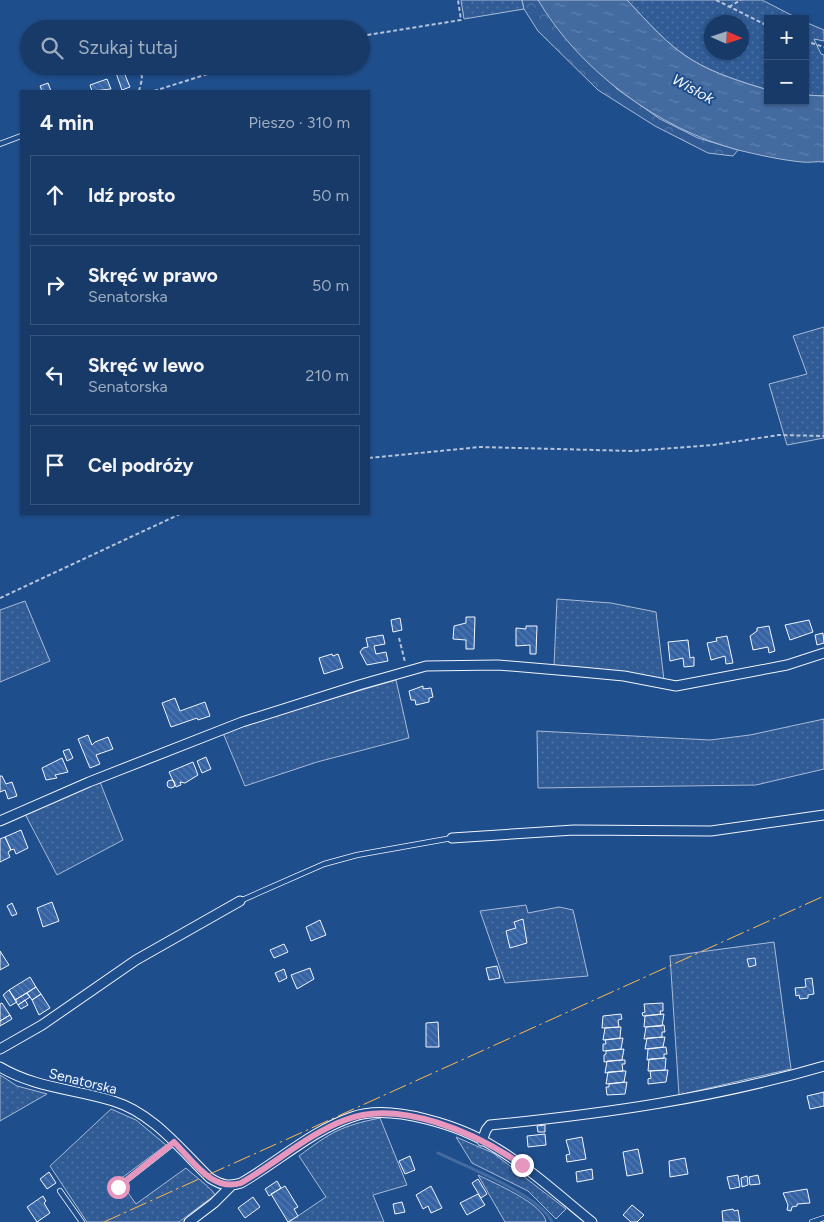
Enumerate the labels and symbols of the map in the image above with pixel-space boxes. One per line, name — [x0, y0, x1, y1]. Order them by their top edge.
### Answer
north arrow — [704, 15, 749, 60]
water label: Wisłok — [669, 70, 718, 108]
street label: Senatorska — [47, 1065, 119, 1098]
route end — [511, 1154, 534, 1177]
route start — [107, 1176, 130, 1199]

